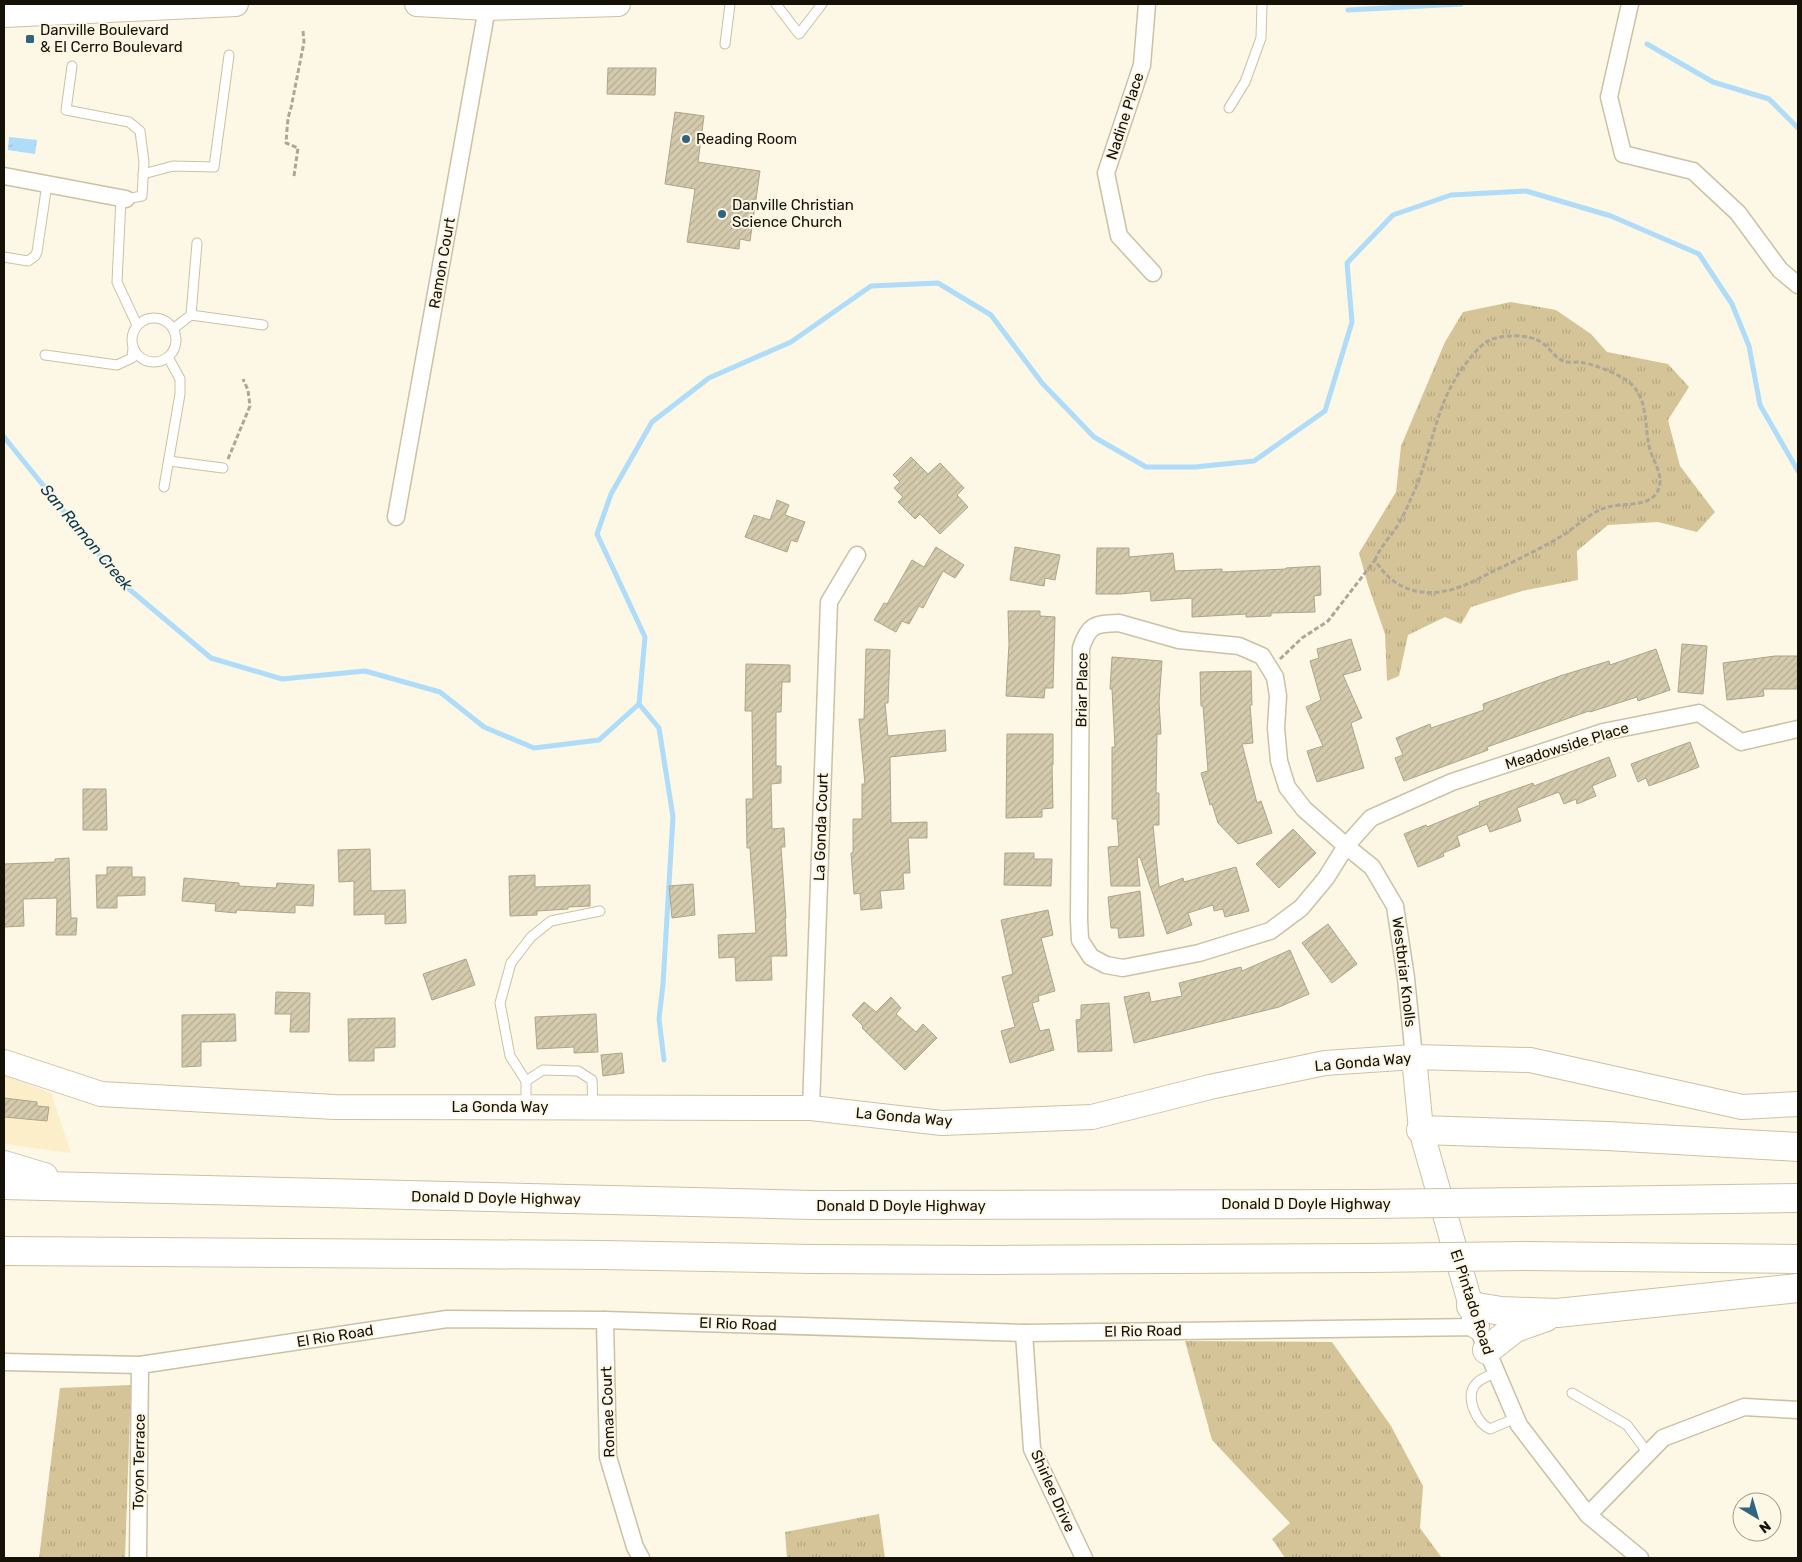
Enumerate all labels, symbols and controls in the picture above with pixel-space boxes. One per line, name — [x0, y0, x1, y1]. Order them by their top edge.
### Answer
place label: Danville Boulevard & El Cerro Boulevard — [40, 21, 183, 56]
marker: Danville Boulevard & El Cerro Boulevard — [24, 33, 36, 45]
street label: Nadine Place — [1102, 70, 1148, 162]
place label: Reading Room — [696, 130, 797, 148]
marker: Reading Room — [680, 133, 692, 145]
place label: Danville Christian Science Church — [732, 196, 854, 231]
marker: Danville Christian Science Church — [716, 208, 728, 220]
street label: Ramon Court — [425, 216, 459, 310]
water label: San Ramon Creek — [37, 480, 137, 595]
street label: Briar Place — [1072, 652, 1092, 728]
street label: Meadowside Place — [1503, 719, 1631, 773]
street label: La Gonda Court — [810, 772, 832, 881]
street label: Westbriar Knolls — [1388, 916, 1420, 1028]
street label: La Gonda Way — [1314, 1049, 1412, 1075]
street label: La Gonda Way — [451, 1098, 549, 1116]
street label: La Gonda Way — [855, 1104, 953, 1130]
street label: Donald D Doyle Highway — [411, 1188, 581, 1208]
street label: Donald D Doyle Highway — [1221, 1195, 1391, 1213]
street label: Donald D Doyle Highway — [816, 1197, 986, 1215]
street label: El Pintado Road — [1447, 1247, 1497, 1357]
street label: El Rio Road — [699, 1314, 777, 1334]
street label: El Rio Road — [295, 1321, 375, 1351]
street label: El Rio Road — [1104, 1321, 1182, 1341]
street label: Romae Court — [597, 1366, 619, 1458]
street label: Toyon Terrace — [129, 1414, 149, 1510]
street label: Shirlee Drive — [1027, 1447, 1079, 1535]
north arrow — [1732, 1492, 1782, 1542]
text: N — [1755, 1517, 1774, 1537]

